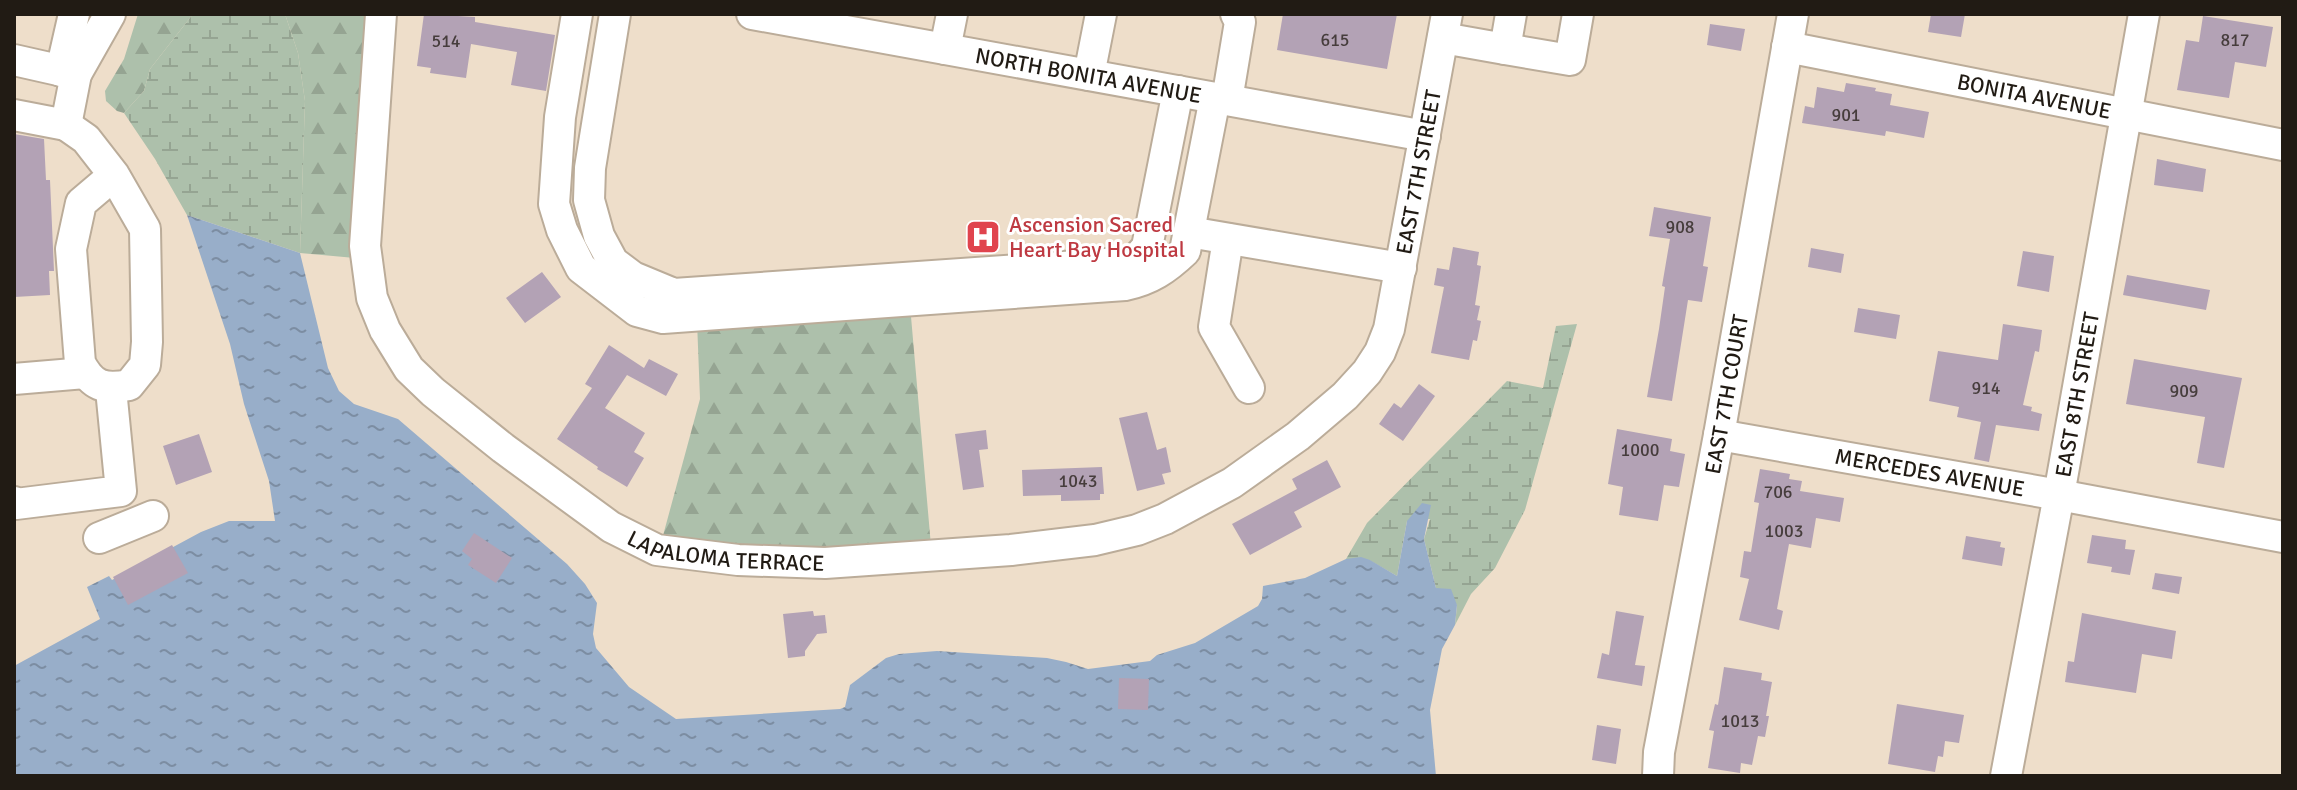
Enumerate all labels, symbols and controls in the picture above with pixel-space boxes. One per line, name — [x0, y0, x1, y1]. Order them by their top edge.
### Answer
house number: 615 — [1320, 29, 1350, 51]
house number: 817 — [2220, 29, 2250, 51]
house number: 514 — [431, 30, 461, 52]
street label: NORTH BONITA AVENUE — [973, 42, 1204, 109]
street label: BONITA AVENUE — [1955, 68, 2113, 125]
street label: EAST 7TH STREET — [1390, 87, 1447, 257]
house number: 901 — [1831, 104, 1861, 126]
place label: Ascension Sacred Heart Bay Hospital — [1009, 211, 1185, 263]
house number: 908 — [1665, 216, 1695, 238]
hospital icon: Ascension Sacred Heart Bay Hospital — [964, 218, 1002, 256]
street label: EAST 8TH STREET — [2049, 310, 2105, 479]
street label: EAST 7TH COURT — [1699, 312, 1754, 476]
house number: 914 — [1971, 377, 2001, 399]
house number: 909 — [2169, 380, 2199, 402]
house number: 1000 — [1621, 439, 1659, 461]
street label: MERCEDES AVENUE — [1833, 443, 2027, 503]
house number: 1043 — [1059, 470, 1097, 492]
house number: 706 — [1763, 481, 1793, 503]
house number: 1003 — [1765, 520, 1803, 542]
street label: LAPALOMA TERRACE — [623, 524, 825, 577]
house number: 1013 — [1721, 710, 1759, 732]

